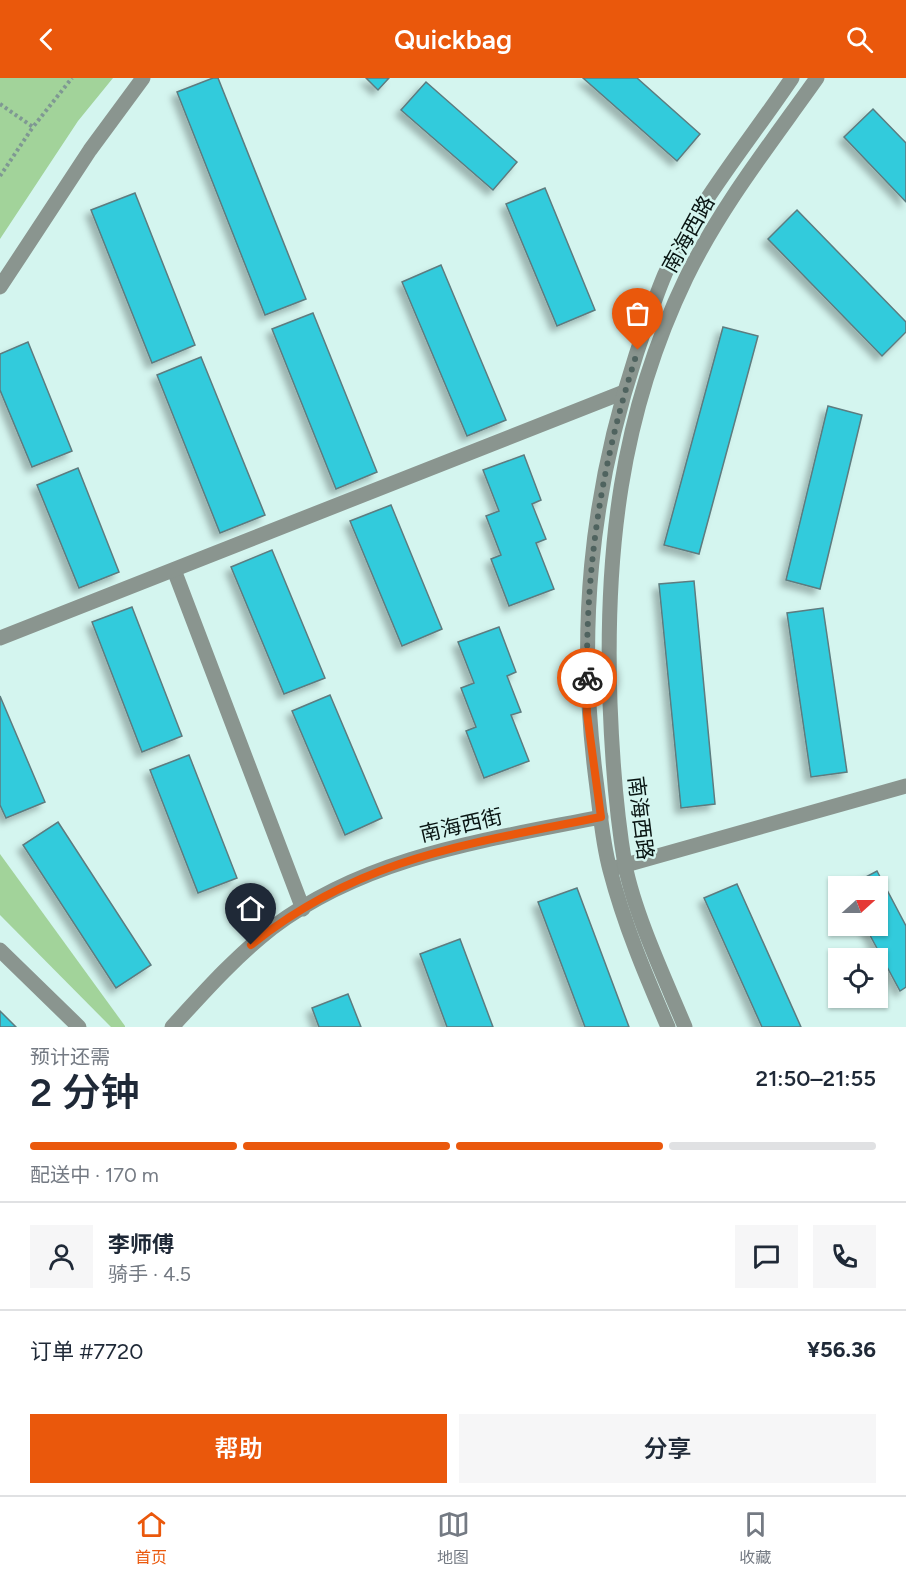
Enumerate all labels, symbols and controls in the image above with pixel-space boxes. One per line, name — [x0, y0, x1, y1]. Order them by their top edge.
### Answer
icon: back — [30, 23, 63, 56]
text: Quickbag — [394, 23, 512, 56]
icon: search — [843, 23, 876, 56]
street label: 南海西路 — [657, 191, 719, 277]
pin — [612, 288, 663, 350]
icon: bag — [621, 297, 654, 330]
courier — [557, 648, 617, 708]
icon: bike — [571, 662, 604, 695]
street label: 南海西路 — [623, 775, 659, 861]
street label: 南海西街 — [417, 803, 505, 847]
north arrow — [828, 876, 888, 936]
map controls — [828, 876, 888, 1008]
pin — [225, 883, 276, 945]
icon: home — [234, 892, 267, 925]
button: locate — [828, 948, 888, 1008]
text: 预计还需 — [30, 1045, 110, 1069]
text: 21:50–21:55 — [756, 1065, 876, 1092]
text: 2 分钟 — [30, 1069, 140, 1116]
text: 配送中 · 170 m — [30, 1163, 159, 1187]
button: person — [30, 1225, 93, 1288]
button: chat — [735, 1225, 798, 1288]
button: phone — [813, 1225, 876, 1288]
text: 李师傅 — [108, 1231, 174, 1258]
text: 骑手 · 4.5 — [108, 1262, 191, 1286]
text: ¥56.36 — [807, 1336, 876, 1363]
text: 订单 #7720 — [30, 1338, 143, 1365]
button: 帮助 — [30, 1414, 447, 1483]
button: 分享 — [459, 1414, 876, 1483]
tab: 首页 — [135, 1508, 168, 1568]
tab: 地图 — [437, 1508, 470, 1568]
tab: 收藏 — [739, 1508, 772, 1568]

